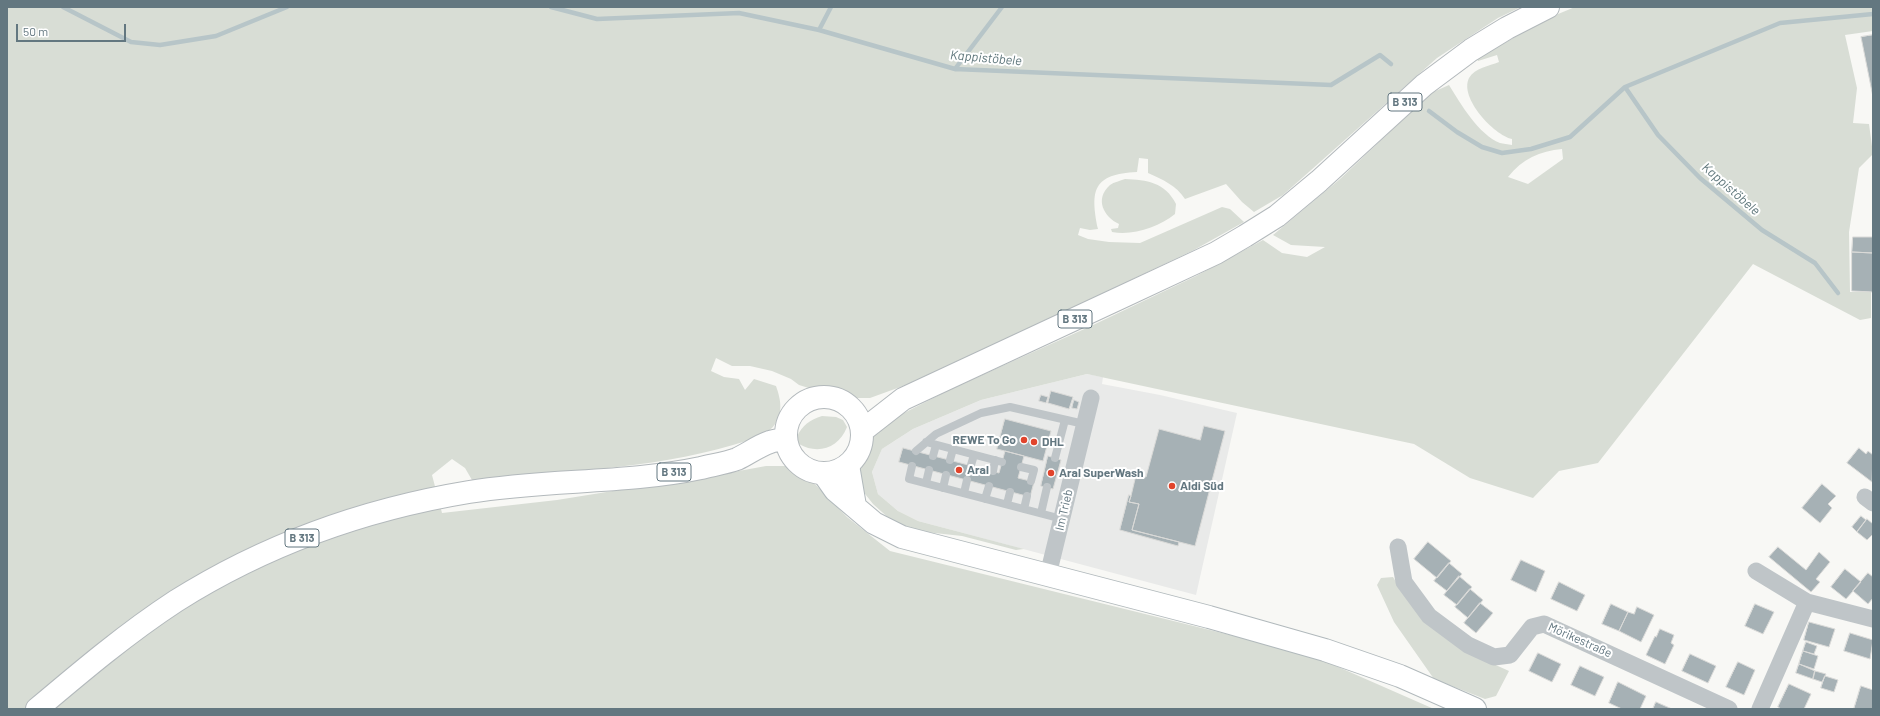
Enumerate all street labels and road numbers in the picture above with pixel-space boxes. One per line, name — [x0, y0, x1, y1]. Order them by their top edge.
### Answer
road number: B 313 — [1388, 93, 1422, 111]
road number: B 313 — [1058, 310, 1092, 328]
road number: B 313 — [657, 463, 691, 481]
street label: Im Trieb — [1052, 488, 1076, 532]
road number: B 313 — [285, 529, 319, 547]
street label: Mörikestraße — [1546, 620, 1614, 660]

